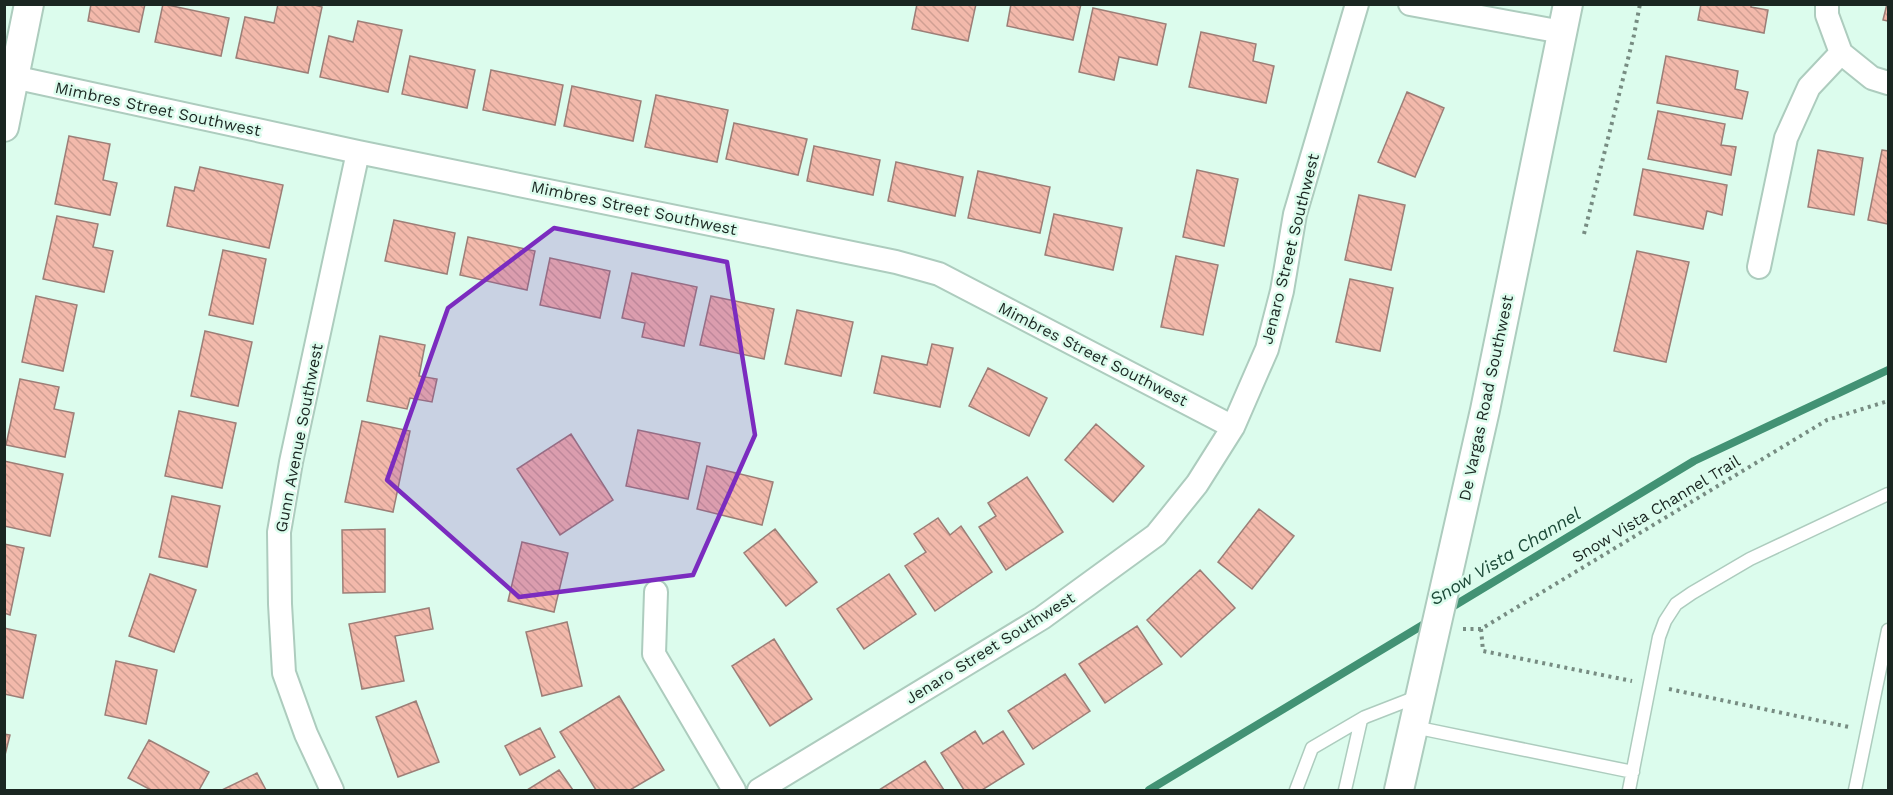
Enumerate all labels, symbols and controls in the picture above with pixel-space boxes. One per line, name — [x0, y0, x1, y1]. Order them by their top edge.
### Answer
street label: Mimbres Street Southwest — [53, 78, 263, 140]
street label: Jenaro Street Southwest — [1257, 151, 1323, 346]
street label: Mimbres Street Southwest — [529, 177, 739, 239]
street label: De Vargas Road Southwest — [1455, 293, 1517, 503]
street label: Mimbres Street Southwest — [995, 298, 1191, 410]
street label: Gunn Avenue Southwest — [271, 342, 327, 534]
street label: Snow Vista Channel Trail — [1569, 451, 1744, 567]
water label: Snow Vista Channel — [1426, 503, 1584, 609]
street label: Jenaro Street Southwest — [902, 588, 1078, 708]

